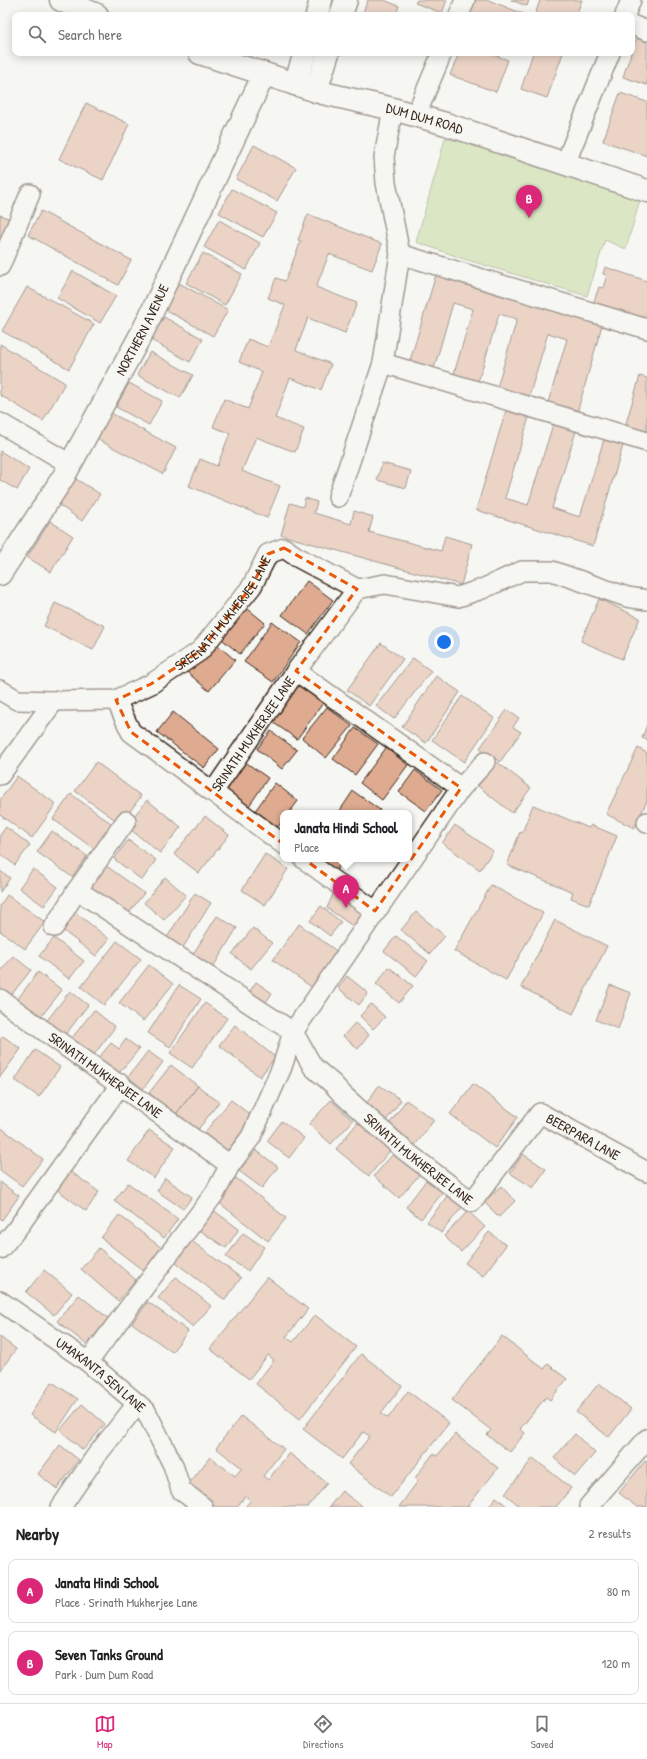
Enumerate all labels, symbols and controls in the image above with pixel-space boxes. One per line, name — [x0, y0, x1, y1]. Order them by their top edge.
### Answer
search box — [12, 12, 635, 56]
icon: search — [26, 23, 48, 45]
text: Search here — [58, 24, 122, 45]
street label: DUM DUM ROAD — [384, 98, 466, 138]
pin: B — [516, 185, 542, 218]
street label: NORTHERN AVENUE — [111, 281, 173, 379]
street label: SREENATH MUKHERJEE LANE — [171, 552, 275, 675]
your location — [434, 632, 454, 652]
street label: SRINATH MUKHERJEE LANE — [206, 672, 299, 795]
popup — [280, 810, 412, 862]
text: Janata Hindi School — [294, 817, 398, 838]
text: Place — [294, 838, 319, 856]
pin: A — [333, 875, 359, 908]
street label: SRINATH MUKHERJEE LANE — [45, 1027, 166, 1122]
street label: SRINATH MUKHERJEE LANE — [360, 1108, 477, 1209]
street label: BEERPARA LANE — [543, 1108, 624, 1164]
street label: UMAKANTA SEN LANE — [52, 1333, 150, 1416]
text: Nearby — [16, 1522, 59, 1545]
text: 2 results — [589, 1524, 631, 1542]
text: Janata Hindi School — [55, 1572, 159, 1593]
text: A — [27, 1582, 33, 1600]
text: 80 m — [607, 1582, 630, 1600]
text: Place · Srinath Mukherjee Lane — [55, 1593, 198, 1611]
text: Seven Tanks Ground — [55, 1644, 163, 1665]
text: B — [27, 1654, 33, 1672]
text: 120 m — [602, 1654, 630, 1672]
text: Park · Dum Dum Road — [55, 1665, 153, 1683]
tab: Map — [94, 1713, 116, 1751]
tab: Directions — [303, 1713, 344, 1751]
tab: Saved — [531, 1713, 553, 1751]

